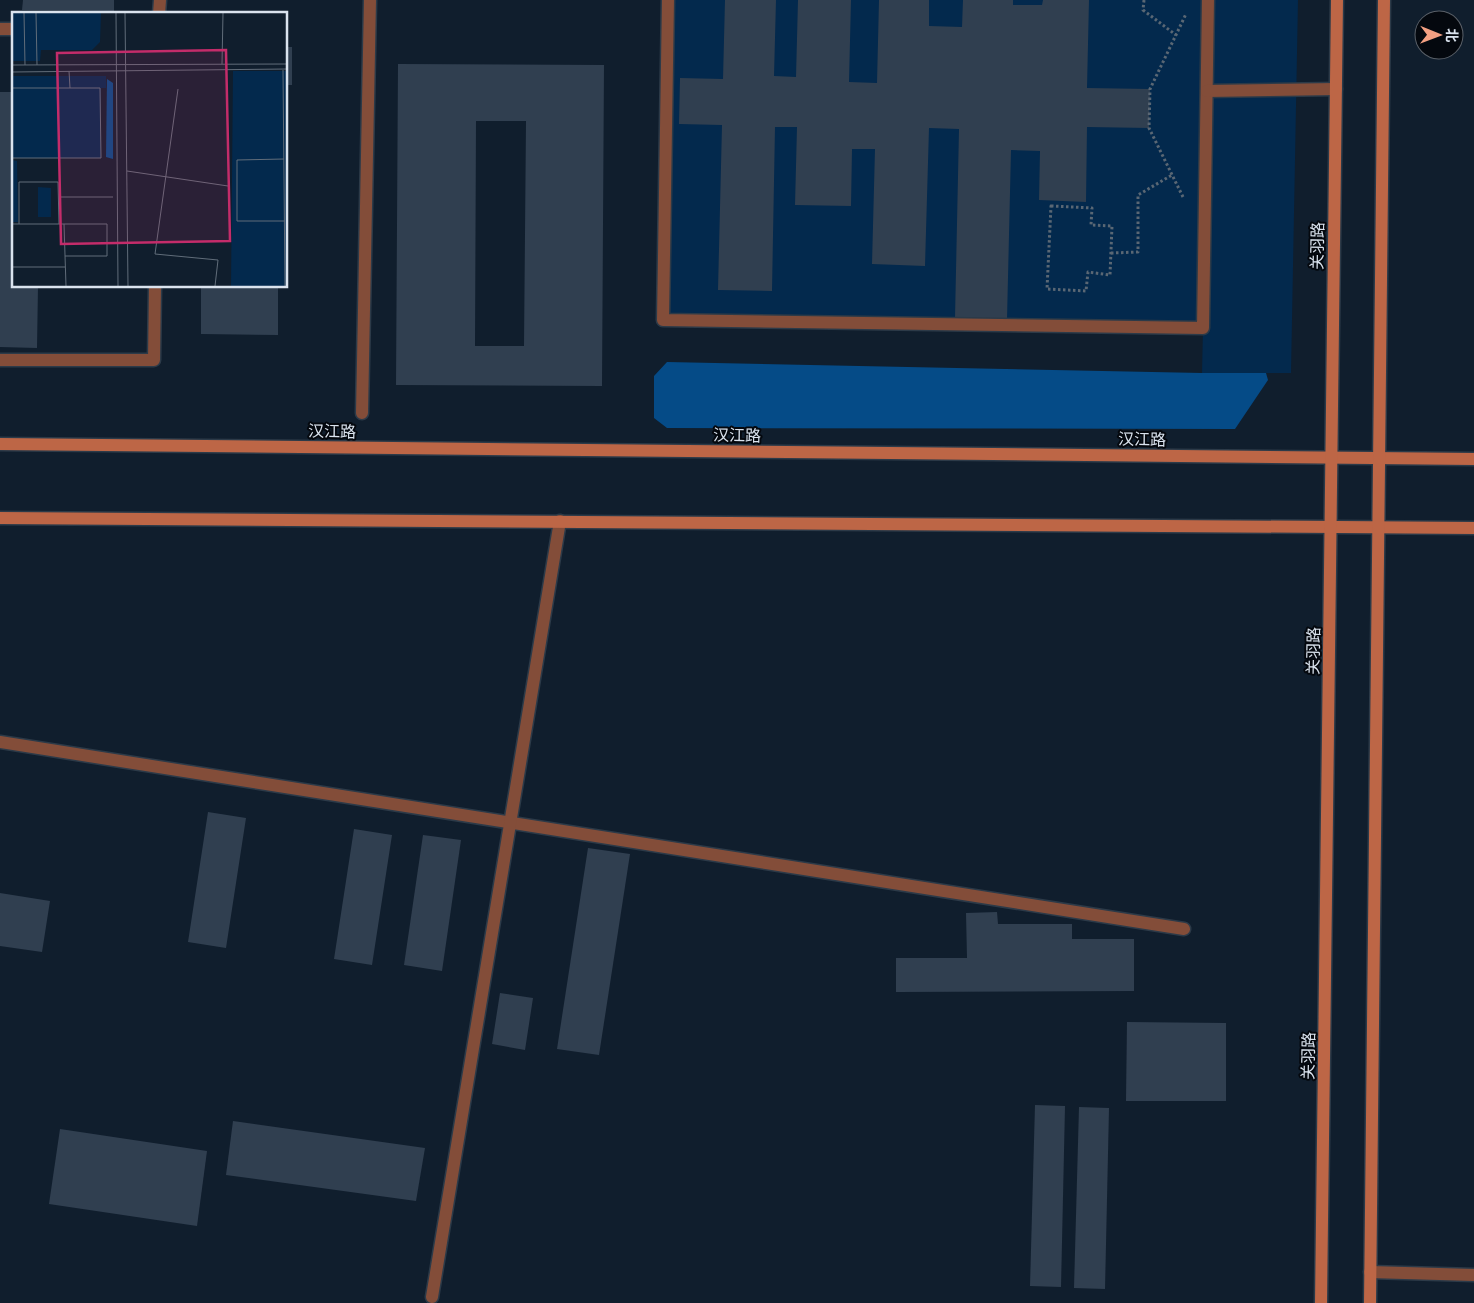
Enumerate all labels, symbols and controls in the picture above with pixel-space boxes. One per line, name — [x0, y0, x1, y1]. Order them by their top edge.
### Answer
north arrow — [1414, 10, 1464, 60]
inset map — [12, 12, 288, 288]
text: 北 — [1443, 28, 1461, 42]
street label: 关羽路 — [1307, 222, 1327, 270]
street label: 汉江路 — [308, 421, 356, 441]
street label: 汉江路 — [713, 425, 761, 445]
street label: 汉江路 — [1118, 429, 1166, 449]
street label: 关羽路 — [1303, 627, 1323, 675]
street label: 关羽路 — [1298, 1032, 1318, 1080]

